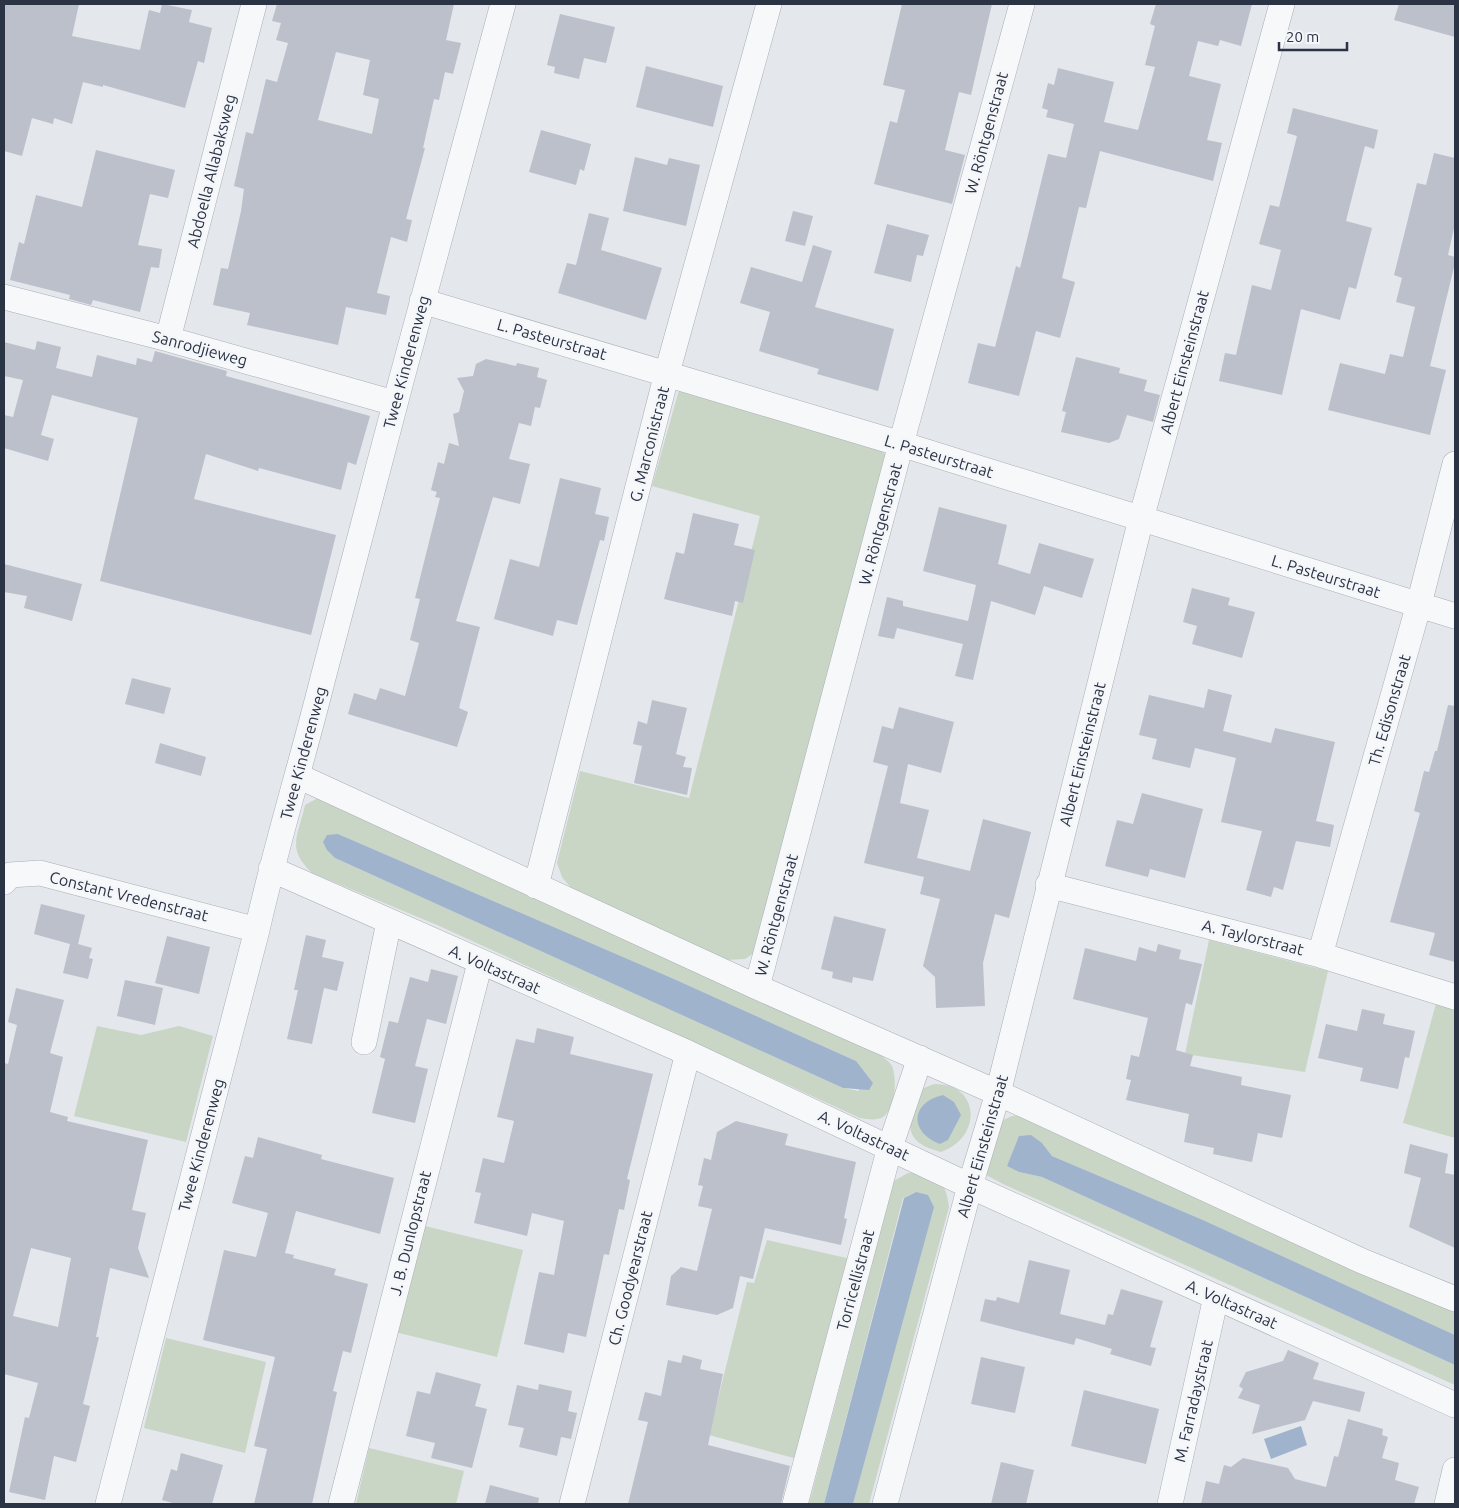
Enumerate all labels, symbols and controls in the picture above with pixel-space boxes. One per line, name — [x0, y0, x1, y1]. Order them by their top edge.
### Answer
scale bar — [1279, 20, 1346, 52]
text: 20 m — [1286, 28, 1319, 45]
street label: W. Röntgenstraat — [961, 69, 1011, 196]
street label: Abdoella Allabaksweg — [183, 92, 239, 250]
street label: Albert Einsteinstraat — [1156, 288, 1212, 436]
street label: Twee Kinderenweg — [380, 293, 432, 431]
street label: L. Pasteurstraat — [495, 315, 609, 363]
street label: Sanrodjieweg — [151, 327, 249, 369]
street label: G. Marconistraat — [626, 384, 672, 504]
street label: L. Pasteurstraat — [882, 431, 996, 481]
street label: W. Röntgenstraat — [855, 460, 905, 587]
street label: L. Pasteurstraat — [1269, 551, 1383, 601]
street label: Th. Edisonstraat — [1364, 651, 1414, 768]
street label: Albert Einsteinstraat — [1055, 679, 1109, 828]
street label: Twee Kinderenweg — [277, 684, 329, 822]
street label: W. Röntgenstraat — [751, 851, 801, 978]
street label: Constant Vredenstraat — [48, 868, 211, 925]
street label: A. Taylorstraat — [1200, 916, 1306, 959]
street label: A. Voltastraat — [447, 941, 544, 997]
street label: Albert Einsteinstraat — [953, 1072, 1011, 1220]
street label: Twee Kinderenweg — [175, 1076, 227, 1214]
street label: A. Voltastraat — [816, 1106, 913, 1164]
street label: J. B. Dunlopstraat — [386, 1168, 434, 1297]
street label: Ch. Goodyearstraat — [605, 1208, 656, 1347]
street label: Torricellistraat — [833, 1227, 877, 1333]
street label: A. Voltastraat — [1184, 1276, 1281, 1332]
street label: M. Farradaystraat — [1170, 1337, 1216, 1464]

